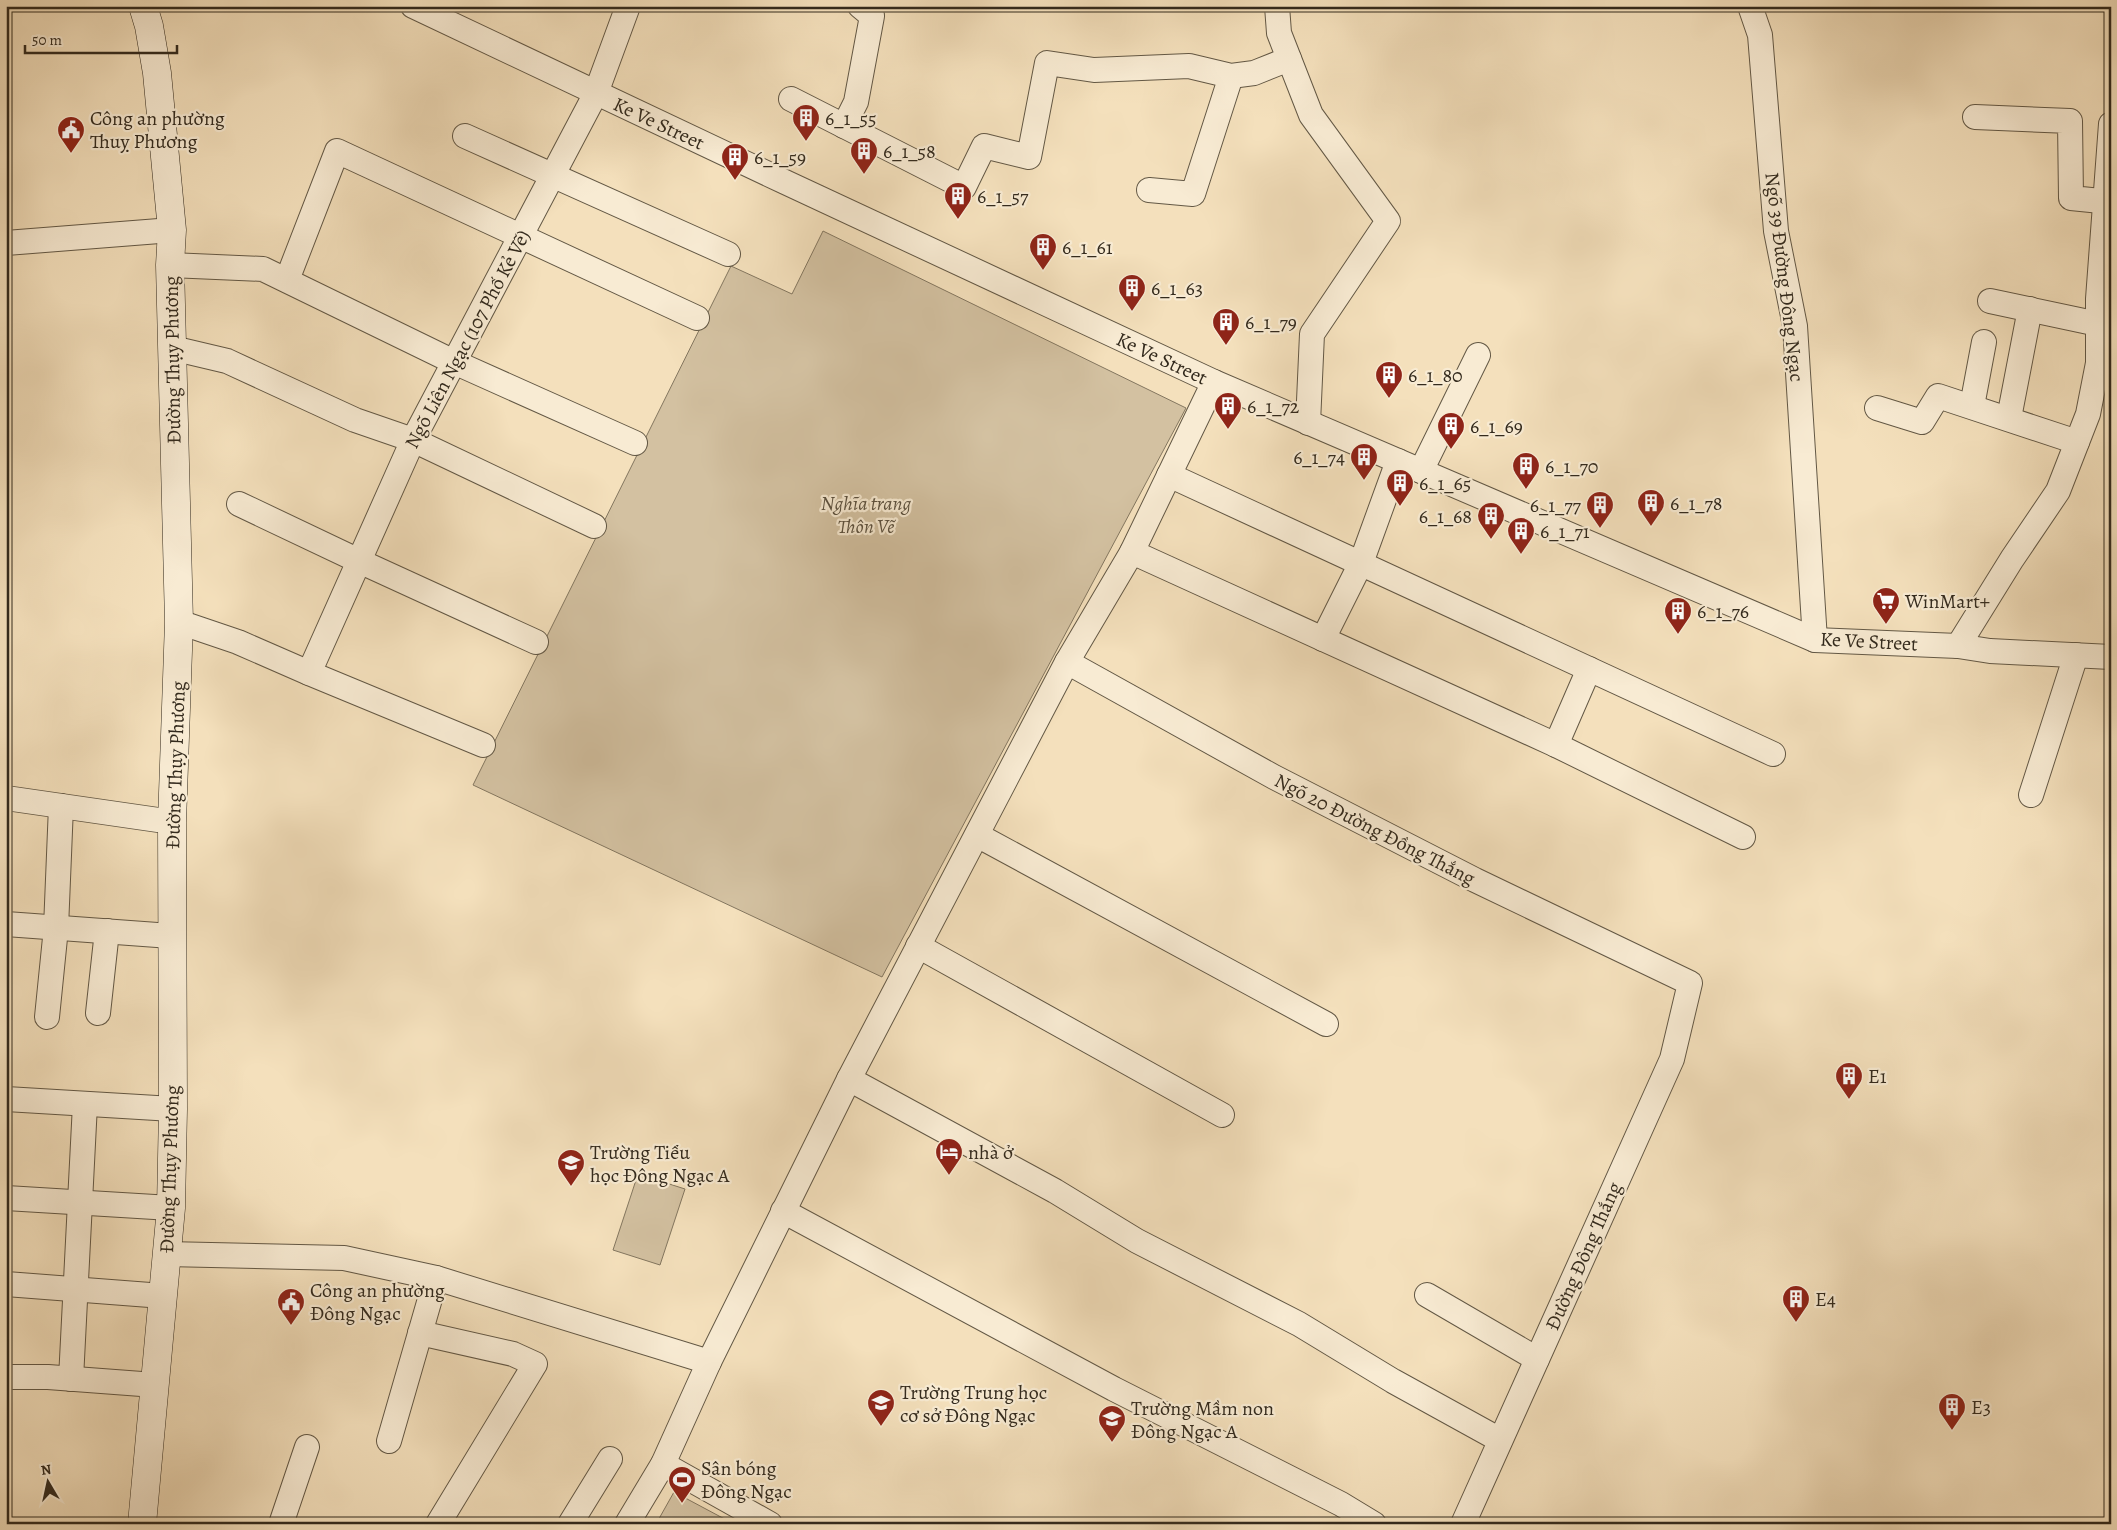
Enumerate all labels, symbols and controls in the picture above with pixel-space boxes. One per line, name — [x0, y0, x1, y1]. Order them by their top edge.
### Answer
scale bar — [25, 22, 178, 54]
text: 50 m — [32, 30, 62, 50]
street label: Ke Ve Street — [609, 91, 709, 156]
building icon: 6_1_55 — [791, 103, 821, 142]
place label: Công an phường Thuỵ Phương — [90, 105, 225, 155]
place label: 6_1_55 — [825, 105, 877, 132]
public building icon: Công an phường Thuỵ Phương — [56, 115, 86, 154]
building icon: 6_1_58 — [849, 136, 879, 175]
place label: 6_1_58 — [883, 138, 936, 165]
building icon: 6_1_59 — [720, 142, 750, 181]
place label: 6_1_59 — [754, 144, 806, 171]
street label: Ngõ 39 Đường Đông Ngạc — [1758, 171, 1811, 383]
building icon: 6_1_57 — [943, 181, 973, 220]
place label: 6_1_57 — [977, 183, 1029, 210]
street label: Ngõ Liên Ngạc (107 Phố Kẻ Vẽ) — [398, 225, 537, 453]
building icon: 6_1_61 — [1028, 232, 1058, 271]
place label: 6_1_61 — [1062, 234, 1113, 261]
building icon: 6_1_63 — [1117, 273, 1147, 312]
place label: 6_1_63 — [1151, 275, 1203, 302]
street label: Đường Thụy Phương — [158, 276, 187, 444]
building icon: 6_1_79 — [1211, 307, 1241, 346]
place label: 6_1_79 — [1245, 309, 1297, 336]
street label: Ke Ve Street — [1112, 326, 1212, 391]
building icon: 6_1_80 — [1374, 360, 1404, 399]
place label: 6_1_80 — [1408, 362, 1463, 389]
building icon: 6_1_72 — [1213, 391, 1243, 430]
place label: 6_1_72 — [1247, 393, 1300, 420]
building icon: 6_1_69 — [1436, 411, 1466, 450]
place label: 6_1_69 — [1470, 413, 1523, 440]
building icon: 6_1_74 — [1349, 442, 1379, 481]
place label: 6_1_74 — [1293, 444, 1345, 471]
building icon: 6_1_70 — [1511, 451, 1541, 490]
place label: 6_1_70 — [1545, 453, 1598, 480]
building icon: 6_1_65 — [1385, 468, 1415, 507]
place label: 6_1_65 — [1419, 470, 1471, 497]
building icon: 6_1_78 — [1636, 488, 1666, 527]
park label: Nghĩa trang Thôn Vẽ — [821, 490, 911, 540]
building icon: 6_1_77 — [1585, 490, 1615, 529]
place label: 6_1_78 — [1670, 490, 1723, 517]
place label: 6_1_77 — [1530, 492, 1582, 519]
building icon: 6_1_68 — [1476, 501, 1506, 540]
place label: 6_1_68 — [1419, 503, 1472, 530]
building icon: 6_1_71 — [1506, 516, 1536, 555]
place label: 6_1_71 — [1540, 518, 1590, 545]
supermarket icon: WinMart+ — [1871, 586, 1901, 625]
place label: WinMart+ — [1904, 588, 1990, 615]
building icon: 6_1_76 — [1663, 596, 1693, 635]
place label: 6_1_76 — [1697, 598, 1749, 625]
street label: Ke Ve Street — [1819, 625, 1919, 658]
street label: Đường Thụy Phương — [159, 681, 192, 850]
street label: Ngõ 20 Đường Đồng Thắng — [1270, 767, 1480, 892]
building icon: E1 — [1834, 1061, 1864, 1100]
place label: E1 — [1868, 1063, 1887, 1090]
street label: Đường Thụy Phương — [153, 1085, 186, 1254]
hotel icon: nhà ở — [934, 1137, 964, 1176]
place label: Trường Tiểu học Đông Ngạc A — [590, 1139, 730, 1189]
place label: nhà ở — [968, 1139, 1014, 1166]
school or university icon: Trường Tiểu học Đông Ngạc A — [556, 1148, 586, 1187]
street label: Đường Đông Thắng — [1539, 1178, 1628, 1335]
place label: Công an phường Đông Ngạc — [310, 1277, 445, 1327]
building icon: E4 — [1781, 1284, 1811, 1323]
place label: E4 — [1815, 1286, 1836, 1313]
public building icon: Công an phường Đông Ngạc — [276, 1287, 306, 1326]
place label: Trường Trung học cơ sở Đông Ngạc — [900, 1379, 1047, 1429]
school or university icon: Trường Trung học cơ sở Đông Ngạc — [866, 1388, 896, 1427]
building icon: E3 — [1937, 1392, 1967, 1431]
place label: E3 — [1971, 1394, 1991, 1421]
place label: Trường Mầm non Đông Ngạc A — [1131, 1395, 1274, 1445]
school or university icon: Trường Mầm non Đông Ngạc A — [1097, 1404, 1127, 1443]
place label: Sân bóng Đông Ngạc — [701, 1455, 792, 1505]
north arrow — [22, 1458, 72, 1508]
text: N — [40, 1459, 53, 1480]
sports icon: Sân bóng Đông Ngạc — [667, 1465, 697, 1504]

